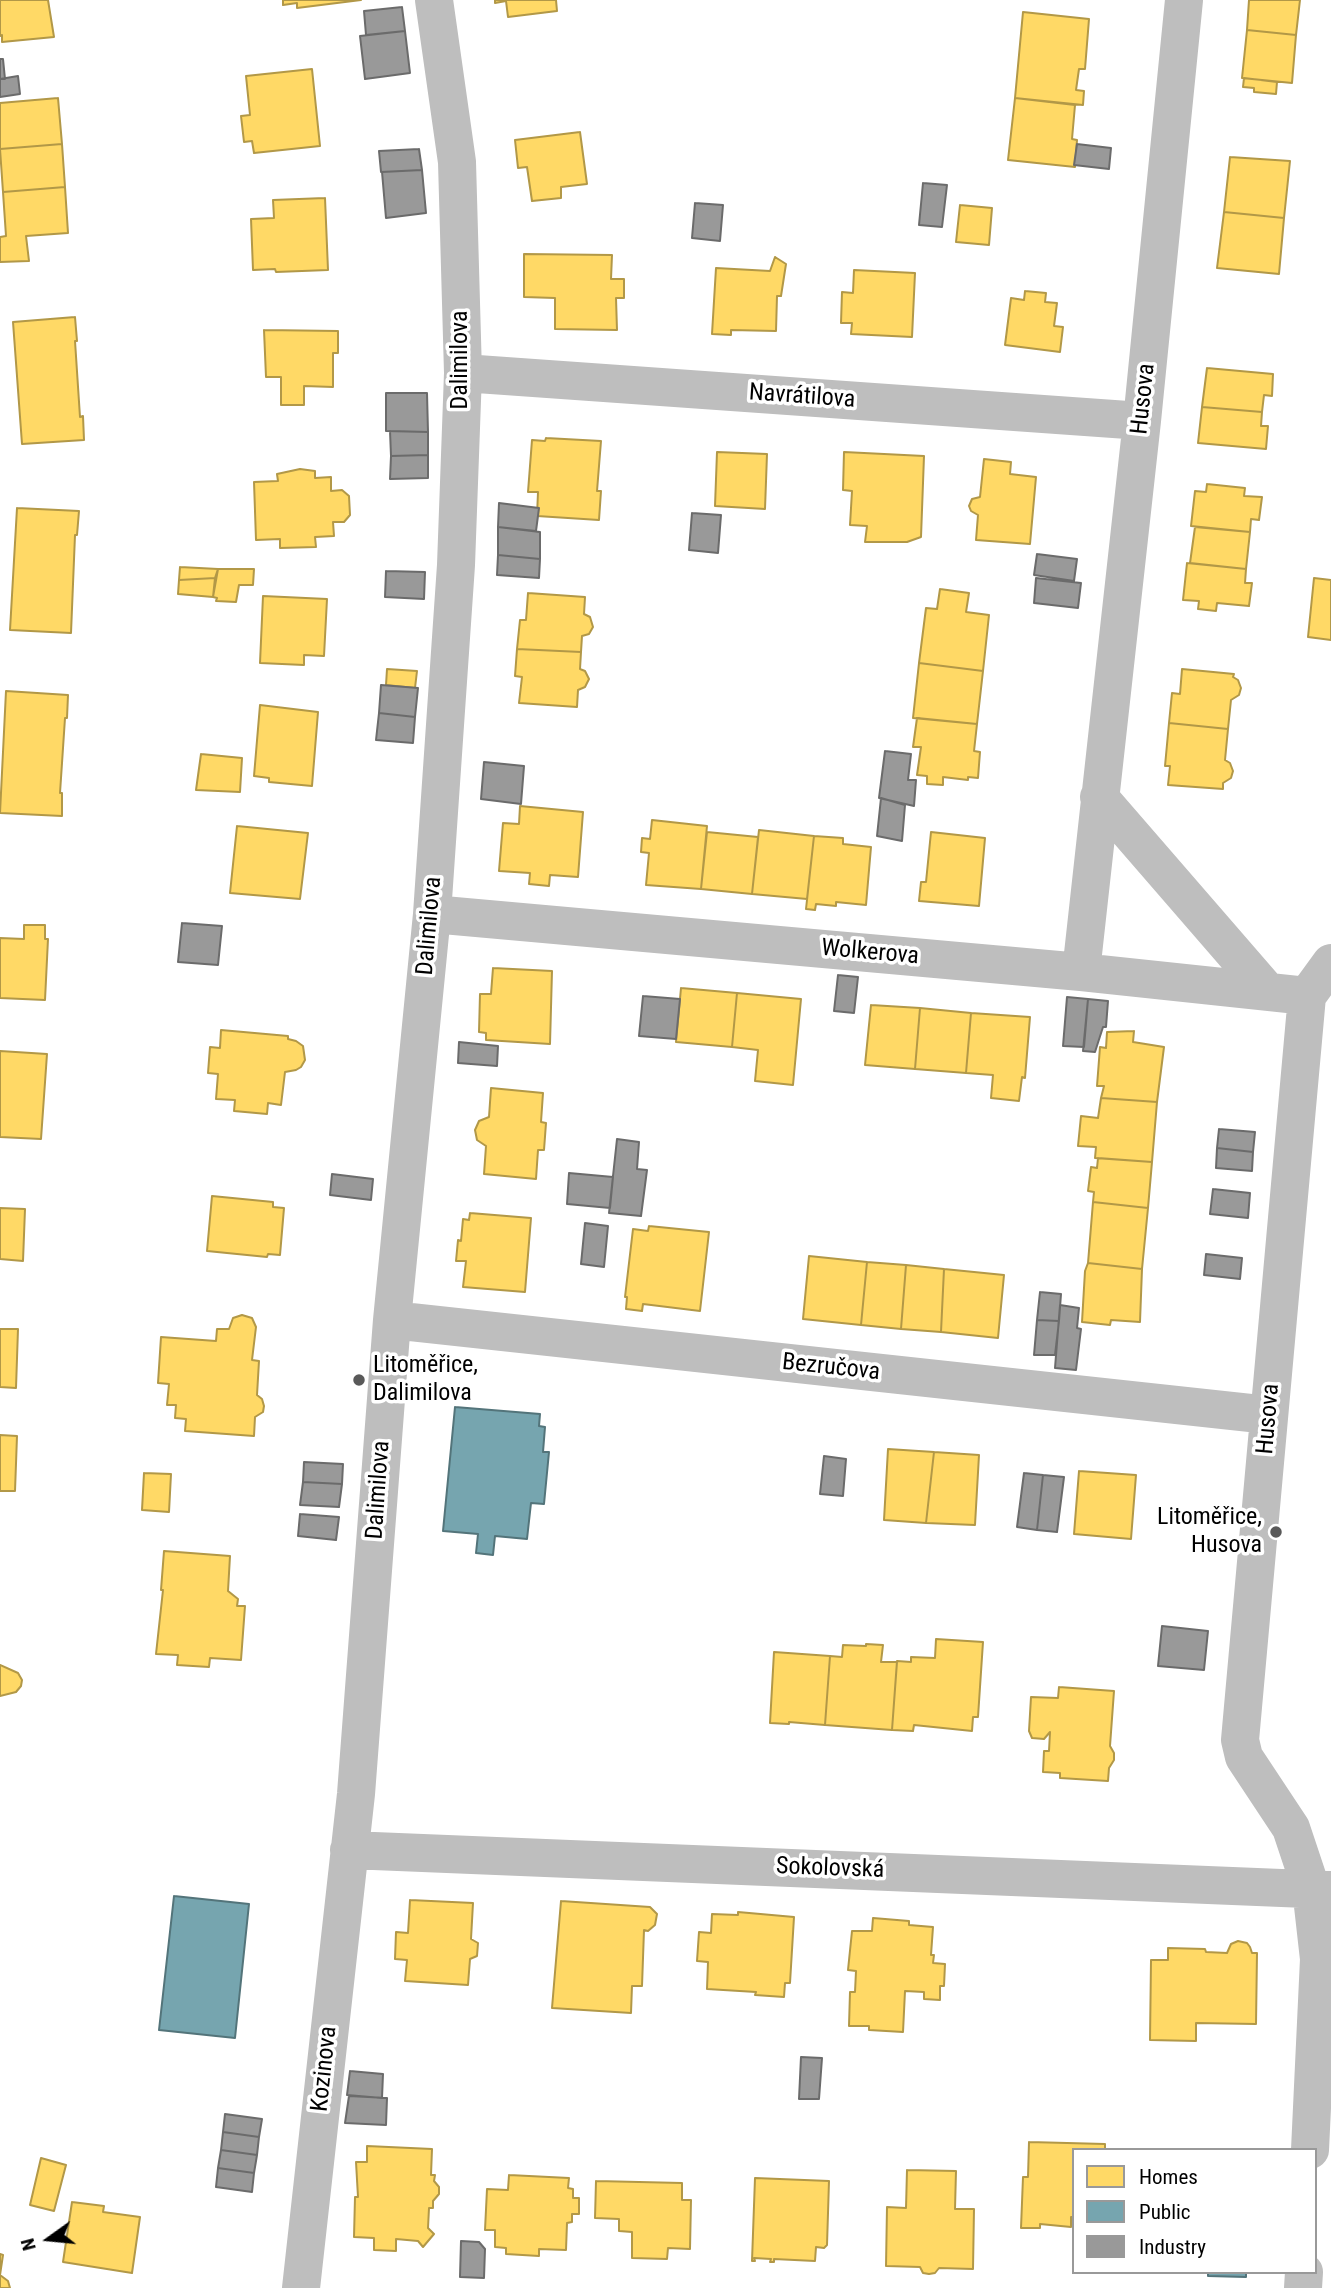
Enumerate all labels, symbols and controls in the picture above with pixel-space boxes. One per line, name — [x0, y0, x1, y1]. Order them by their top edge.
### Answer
street label: Dalimilova — [447, 311, 475, 409]
street label: Husova — [1126, 362, 1162, 436]
street label: Navrátilova — [748, 379, 856, 415]
street label: Dalimilova — [411, 876, 449, 976]
street label: Wolkerova — [820, 934, 920, 972]
street label: Bezručova — [781, 1349, 881, 1387]
place label: Litoměřice, Dalimilova — [373, 1352, 478, 1408]
marker: Litoměřice, Dalimilova — [351, 1372, 367, 1388]
street label: Husova — [1252, 1382, 1286, 1456]
street label: Dalimilova — [361, 1440, 397, 1540]
place label: Litoměřice, Husova — [1157, 1504, 1262, 1560]
marker: Litoměřice, Husova — [1268, 1524, 1284, 1540]
street label: Sokolovská — [775, 1853, 885, 1885]
street label: Kozinova — [306, 2025, 344, 2113]
legend — [1072, 2148, 1317, 2274]
text: Homes — [1139, 2165, 1198, 2189]
text: Public — [1139, 2200, 1191, 2224]
north arrow — [14, 2204, 84, 2274]
text: Industry — [1139, 2235, 1206, 2259]
text: N — [16, 2236, 41, 2253]

